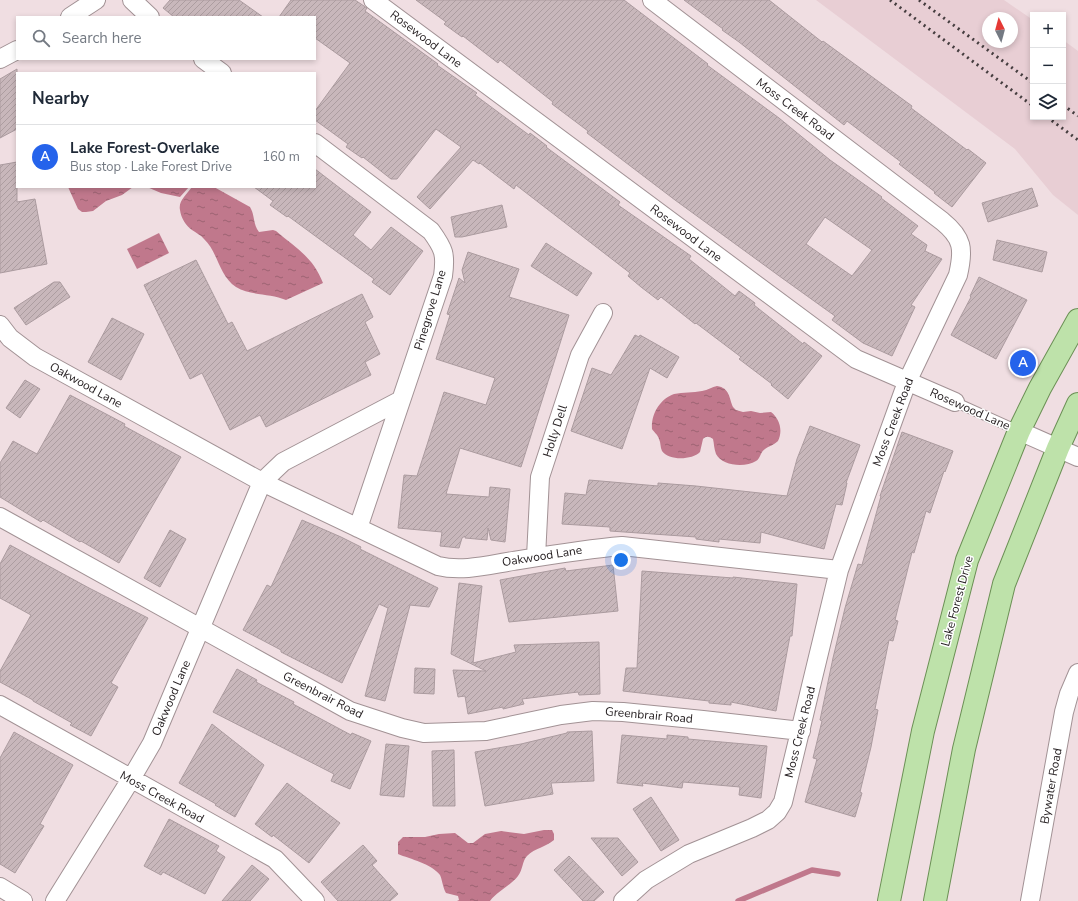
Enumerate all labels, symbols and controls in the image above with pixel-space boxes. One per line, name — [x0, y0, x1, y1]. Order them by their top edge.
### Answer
street label: Rosewood Lane — [387, 7, 465, 71]
north arrow — [982, 12, 1018, 48]
map controls — [1030, 12, 1066, 120]
button: + — [1030, 12, 1066, 48]
search box — [16, 16, 316, 60]
icon: search — [30, 27, 52, 49]
text: Search here — [62, 28, 142, 48]
button: − — [1030, 48, 1066, 84]
street label: Moss Creek Road — [753, 74, 837, 144]
button: layers — [1030, 84, 1066, 120]
text: Nearby — [32, 87, 89, 110]
text: Lake Forest-Overlake — [70, 138, 219, 158]
text: A — [40, 148, 50, 166]
text: 160 m — [262, 148, 300, 166]
text: Bus stop · Lake Forest Drive — [70, 158, 232, 176]
street label: Rosewood Lane — [647, 201, 725, 265]
street label: Pinegrove Lane — [410, 268, 450, 352]
pin: A — [1010, 348, 1036, 378]
street label: Oakwood Lane — [47, 358, 125, 412]
street label: Moss Creek Road — [869, 375, 917, 469]
street label: Rosewood Lane — [927, 384, 1013, 434]
street label: Holly Dell — [539, 402, 571, 459]
street label: Oakwood Lane — [501, 542, 583, 570]
your location — [611, 550, 631, 570]
street label: Lake Forest Drive — [937, 554, 977, 648]
street label: Oakwood Lane — [148, 658, 194, 738]
street label: Greenbrair Road — [280, 668, 366, 722]
street label: Moss Creek Road — [781, 685, 819, 779]
street label: Greenbrair Road — [604, 703, 694, 727]
street label: Bywater Road — [1036, 747, 1066, 825]
street label: Moss Creek Road — [117, 767, 207, 827]

